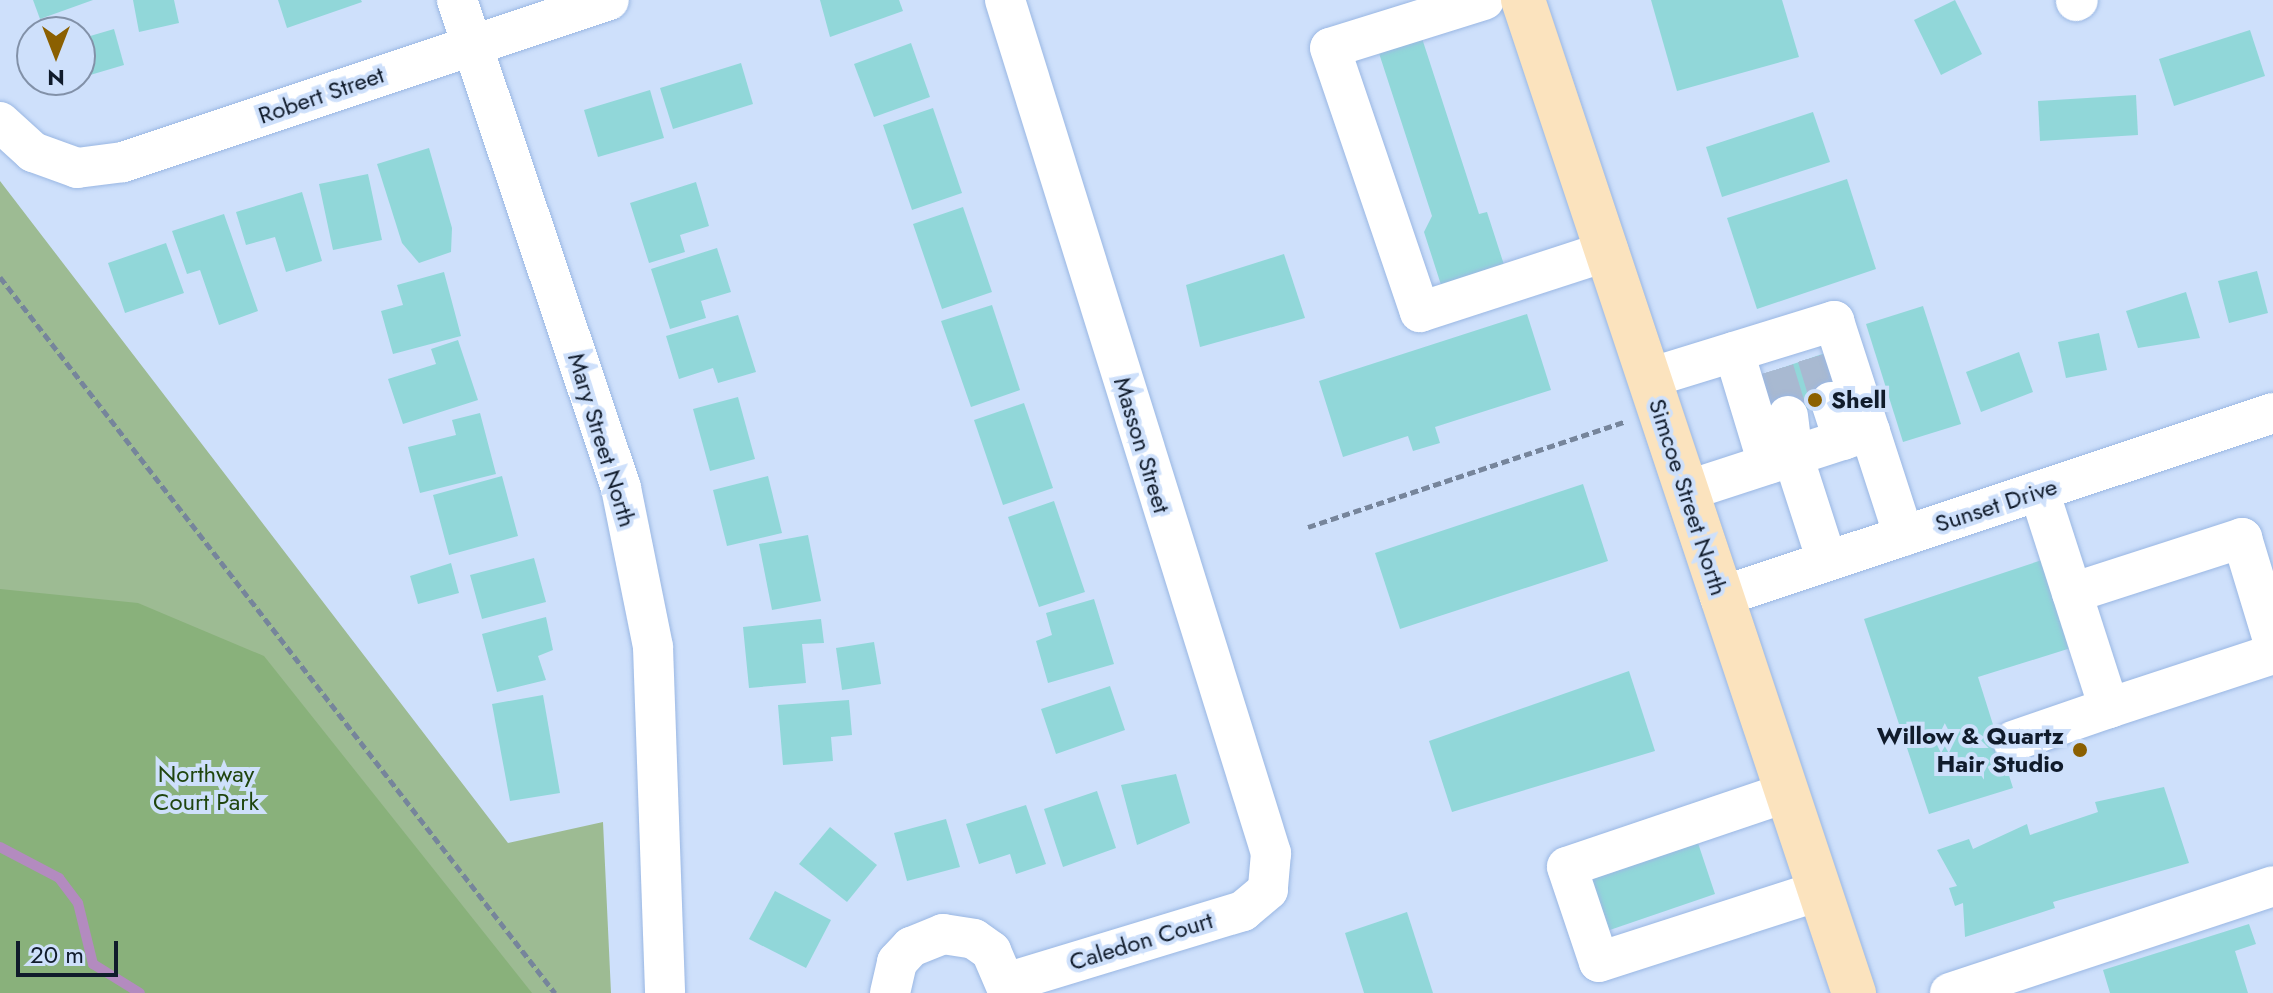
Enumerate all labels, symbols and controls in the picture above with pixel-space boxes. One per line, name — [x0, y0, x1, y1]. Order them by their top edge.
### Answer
north arrow — [16, 16, 96, 96]
street label: Robert Street — [254, 60, 388, 130]
text: N — [47, 62, 65, 94]
street label: Mary Street North — [562, 350, 642, 530]
street label: Masson Street — [1108, 374, 1176, 516]
place label: Shell — [1831, 386, 1886, 414]
marker: Shell — [1806, 391, 1824, 409]
street label: Simcoe Street North — [1643, 395, 1733, 599]
street label: Sunset Drive — [1931, 472, 2061, 538]
place label: Willow & Quartz Hair Studio — [1877, 722, 2064, 778]
marker: Willow & Quartz Hair Studio — [2071, 741, 2089, 759]
park label: Northway Court Park — [153, 760, 259, 816]
street label: Caledon Court — [1066, 906, 1216, 976]
scale bar — [20, 925, 122, 975]
text: 20 m — [30, 937, 84, 972]

